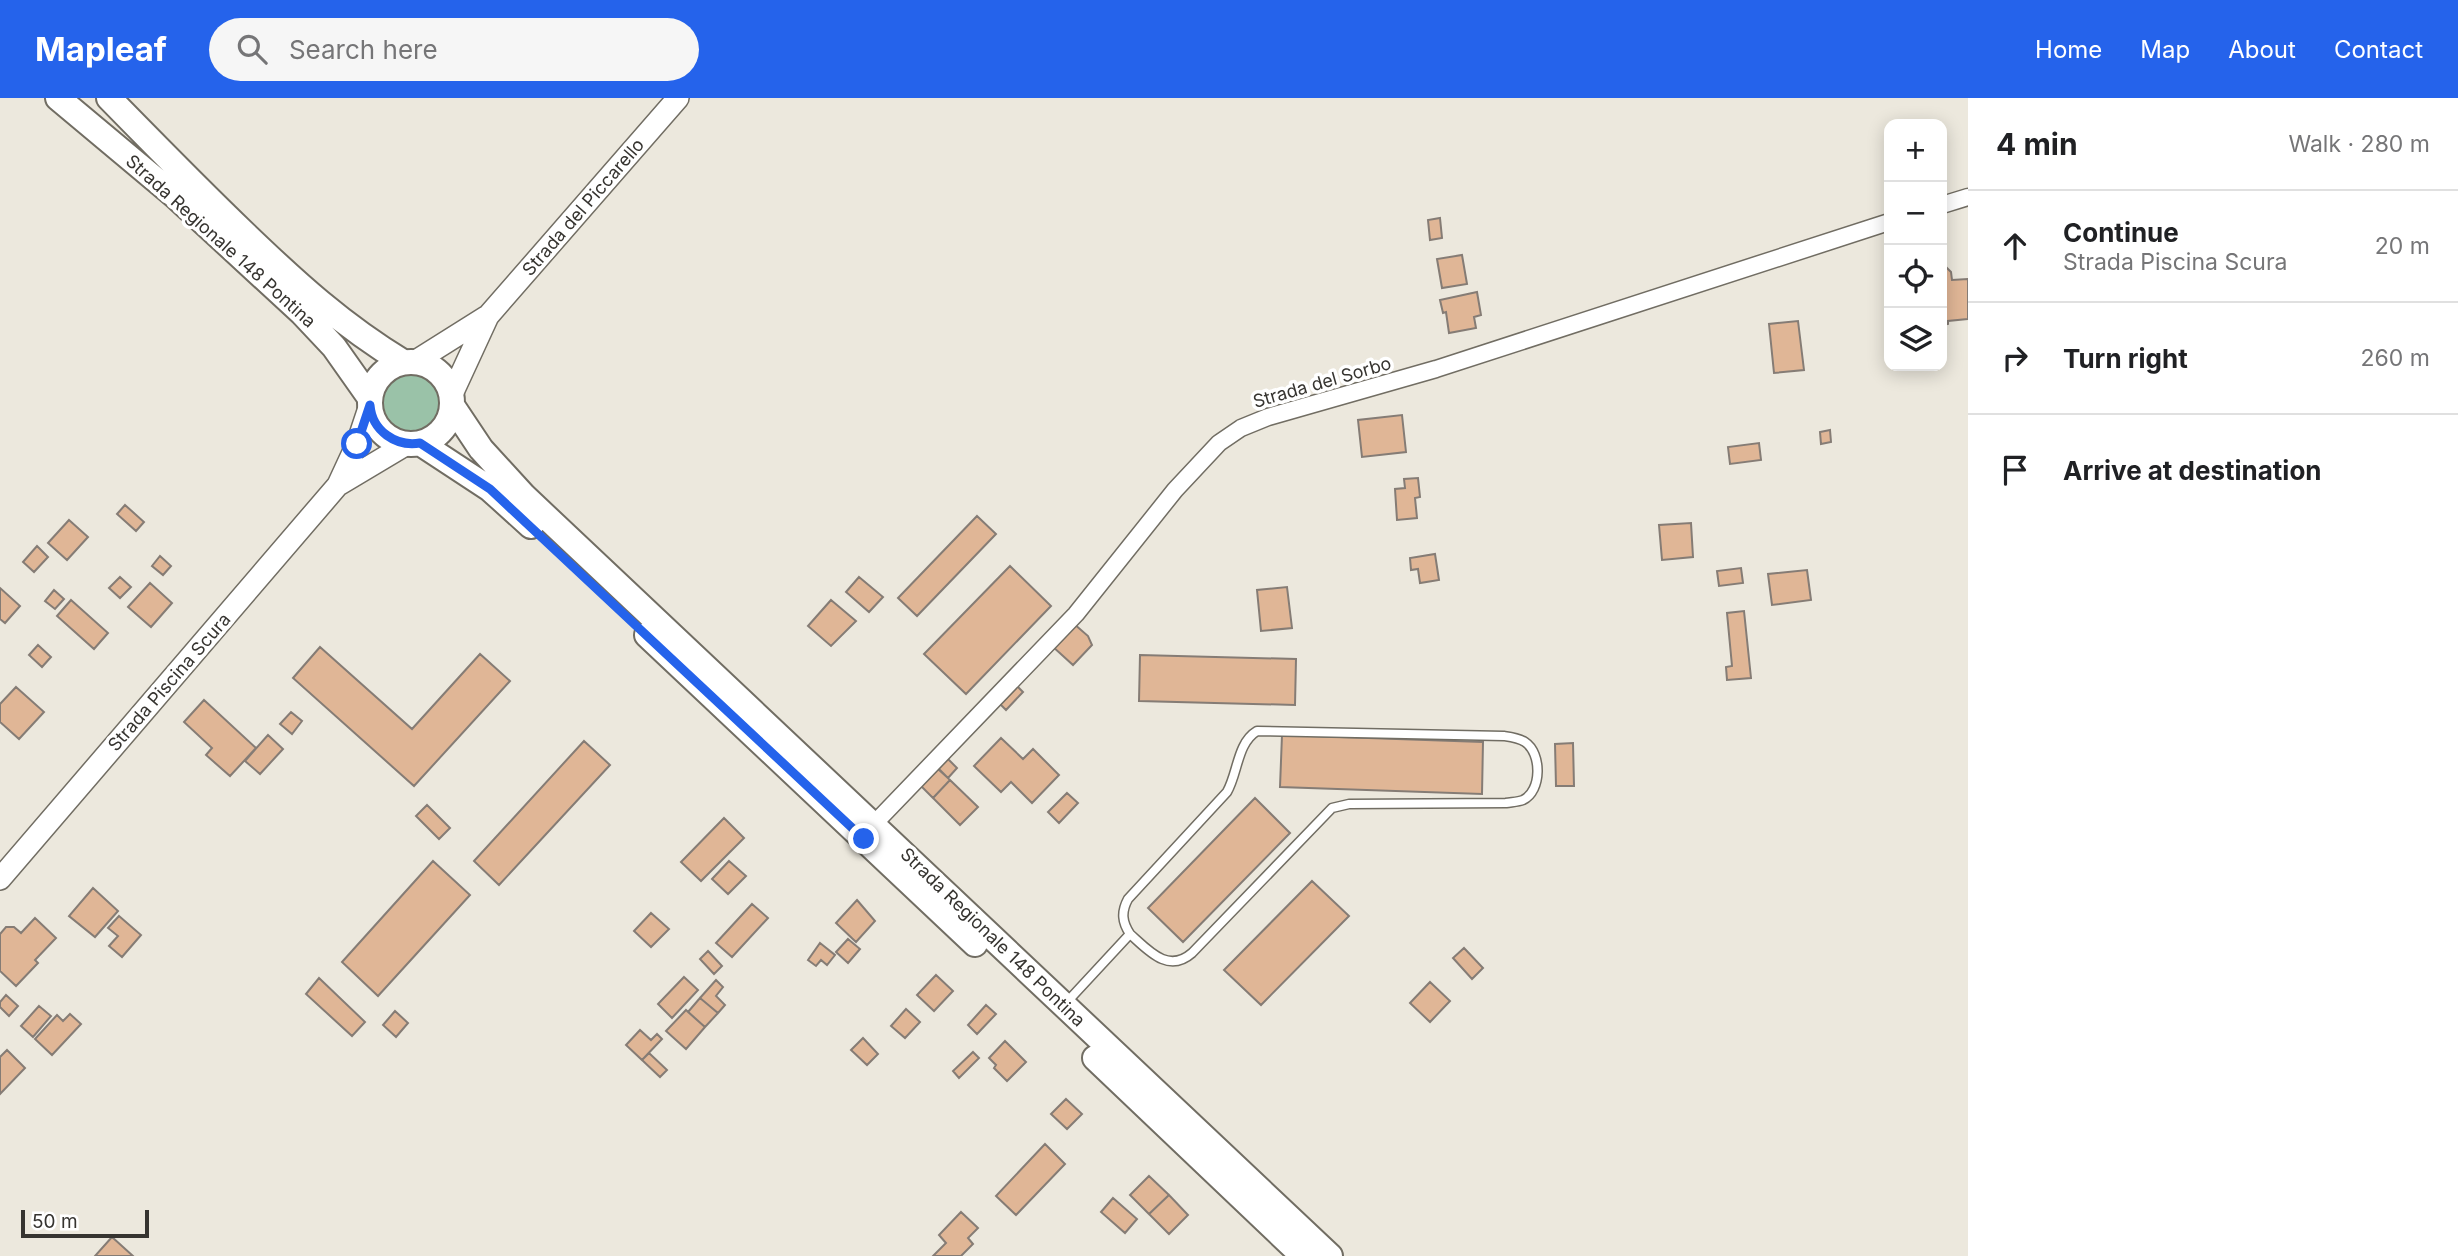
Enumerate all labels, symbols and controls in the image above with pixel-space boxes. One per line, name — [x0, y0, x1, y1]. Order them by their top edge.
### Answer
search box — [209, 18, 699, 81]
text: Mapleaf — [35, 29, 167, 69]
icon: search — [233, 30, 271, 68]
text: Search here — [289, 34, 438, 65]
text: Home — [2035, 35, 2102, 64]
text: Map — [2140, 35, 2190, 64]
text: About — [2228, 35, 2296, 64]
text: Contact — [2334, 35, 2423, 64]
map controls — [1884, 119, 1947, 371]
button: + — [1884, 119, 1947, 182]
text: 4 min — [1996, 126, 2078, 162]
text: Walk · 280 m — [2288, 130, 2430, 158]
street label: Strada del Piccarello — [518, 134, 648, 280]
street label: Strada Regionale 148 Pontina — [122, 150, 320, 332]
button: − — [1884, 182, 1947, 245]
text: Continue — [2063, 217, 2179, 248]
icon: ahead — [1996, 227, 2034, 265]
text: 20 m — [2375, 232, 2430, 260]
button: locate — [1884, 245, 1947, 308]
text: Strada Piscina Scura — [2063, 248, 2287, 276]
button: layers — [1884, 308, 1947, 371]
icon: right — [1996, 339, 2034, 377]
text: Turn right — [2063, 343, 2188, 374]
text: 260 m — [2361, 344, 2430, 372]
street label: Strada del Sorbo — [1251, 352, 1393, 412]
route start — [341, 428, 372, 459]
icon: arrive — [1996, 451, 2034, 489]
text: Arrive at destination — [2063, 455, 2322, 486]
street label: Strada Piscina Scura — [103, 609, 235, 755]
route end — [848, 823, 879, 854]
street label: Strada Regionale 148 Pontina — [896, 843, 1090, 1031]
scale bar — [21, 1207, 149, 1239]
text: 50 m — [32, 1210, 78, 1233]

